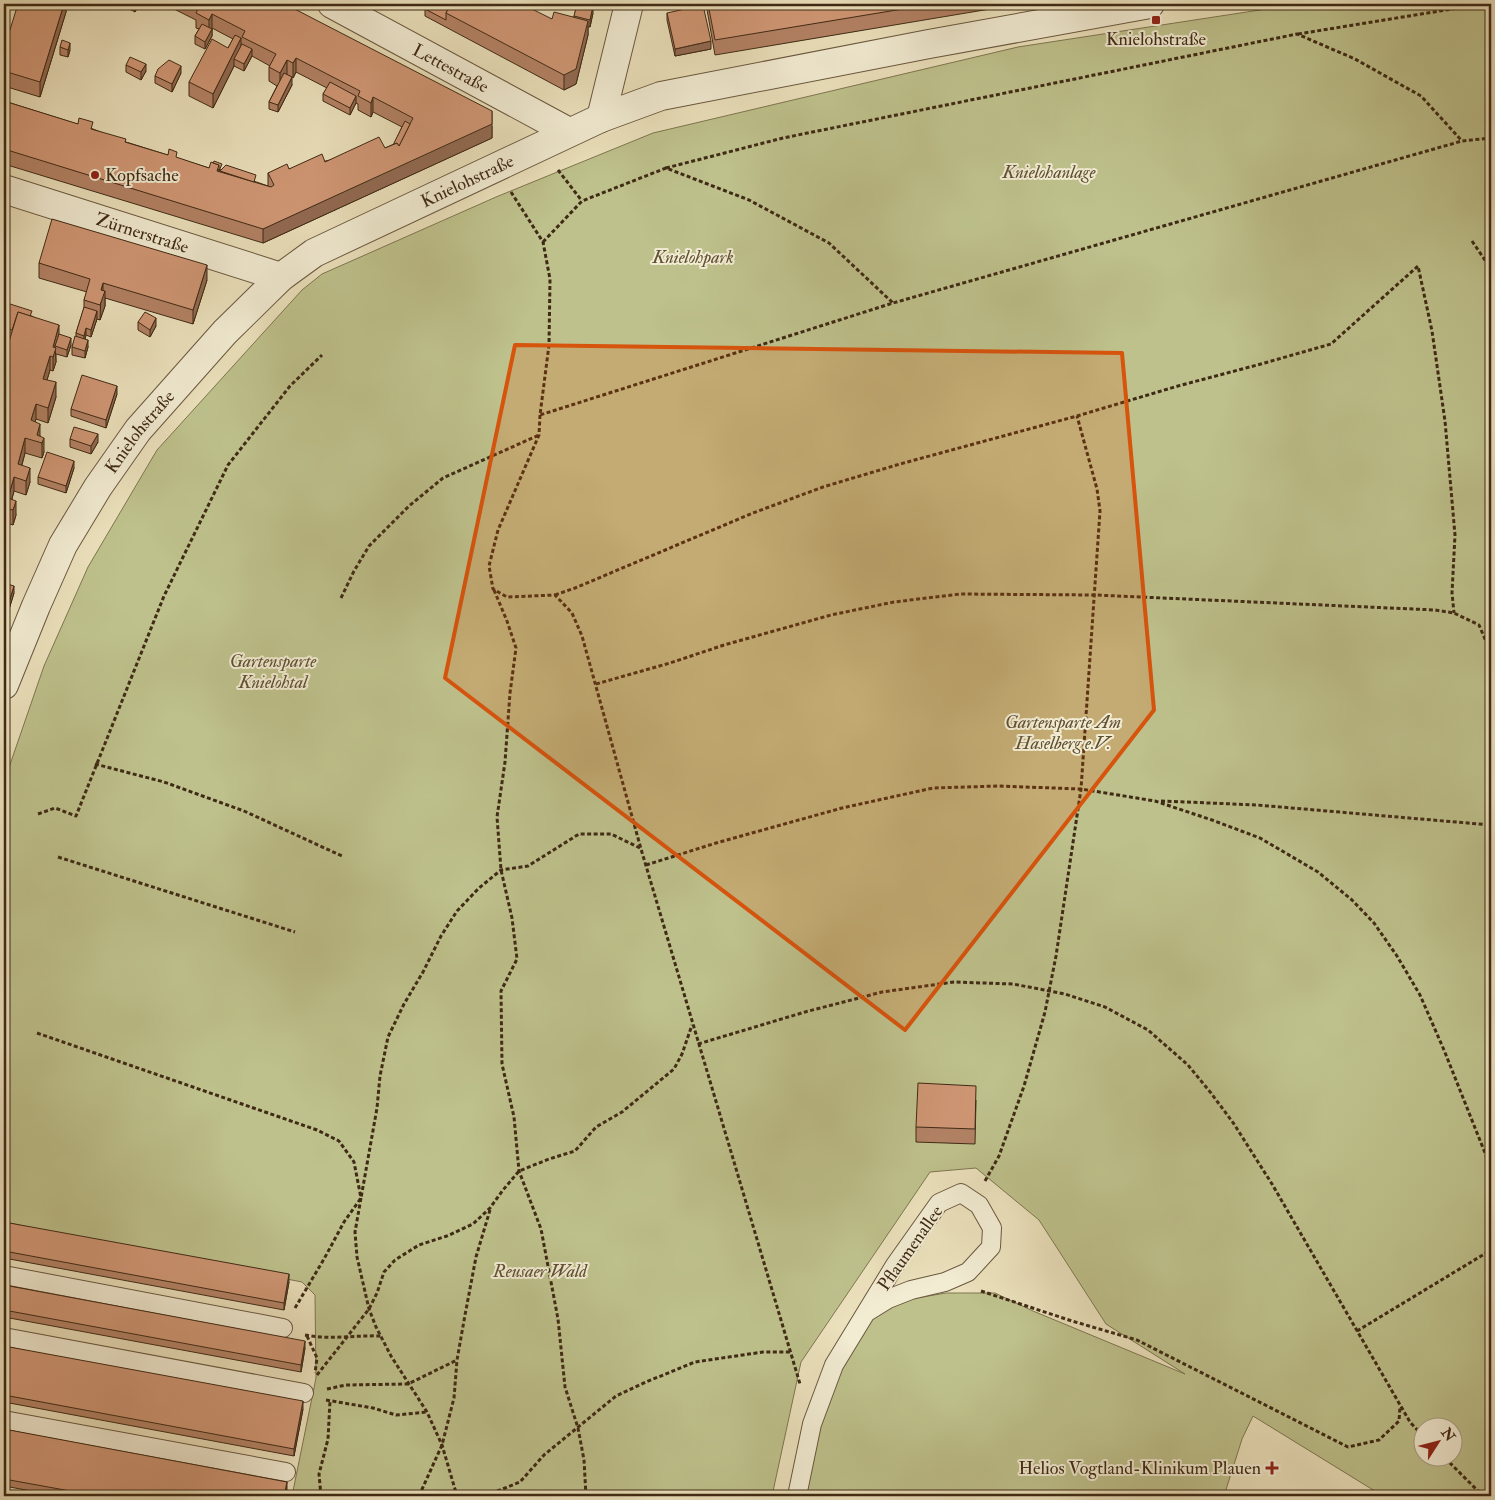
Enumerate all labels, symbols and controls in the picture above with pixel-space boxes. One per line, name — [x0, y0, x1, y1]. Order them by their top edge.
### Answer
marker: Knielohstraße — [1150, 14, 1162, 26]
place label: Knielohstraße — [1106, 28, 1206, 51]
street label: Lettestraße — [408, 39, 493, 99]
street label: Knielohstraße — [417, 149, 518, 213]
park label: Knielohanlage — [1001, 161, 1097, 184]
place label: Kopfsache — [105, 164, 179, 187]
marker: Kopfsache — [89, 169, 101, 181]
street label: Zürnerstraße — [93, 208, 192, 259]
park label: Knielohpark — [651, 246, 734, 269]
street label: Knielohstraße — [100, 385, 180, 478]
park label: Gartensparte Knielohtal — [230, 650, 317, 694]
park label: Gartensparte Am Haselberg e.V. — [1005, 711, 1121, 755]
street label: Pflaumenallee — [873, 1201, 948, 1295]
park label: Reusaer Wald — [492, 1260, 588, 1283]
north arrow — [1412, 1418, 1462, 1468]
text: N — [1437, 1424, 1459, 1445]
place label: Helios Vogtland-Klinikum Plauen — [1018, 1457, 1261, 1480]
marker: Helios Vogtland-Klinikum Plauen — [1265, 1461, 1279, 1475]

